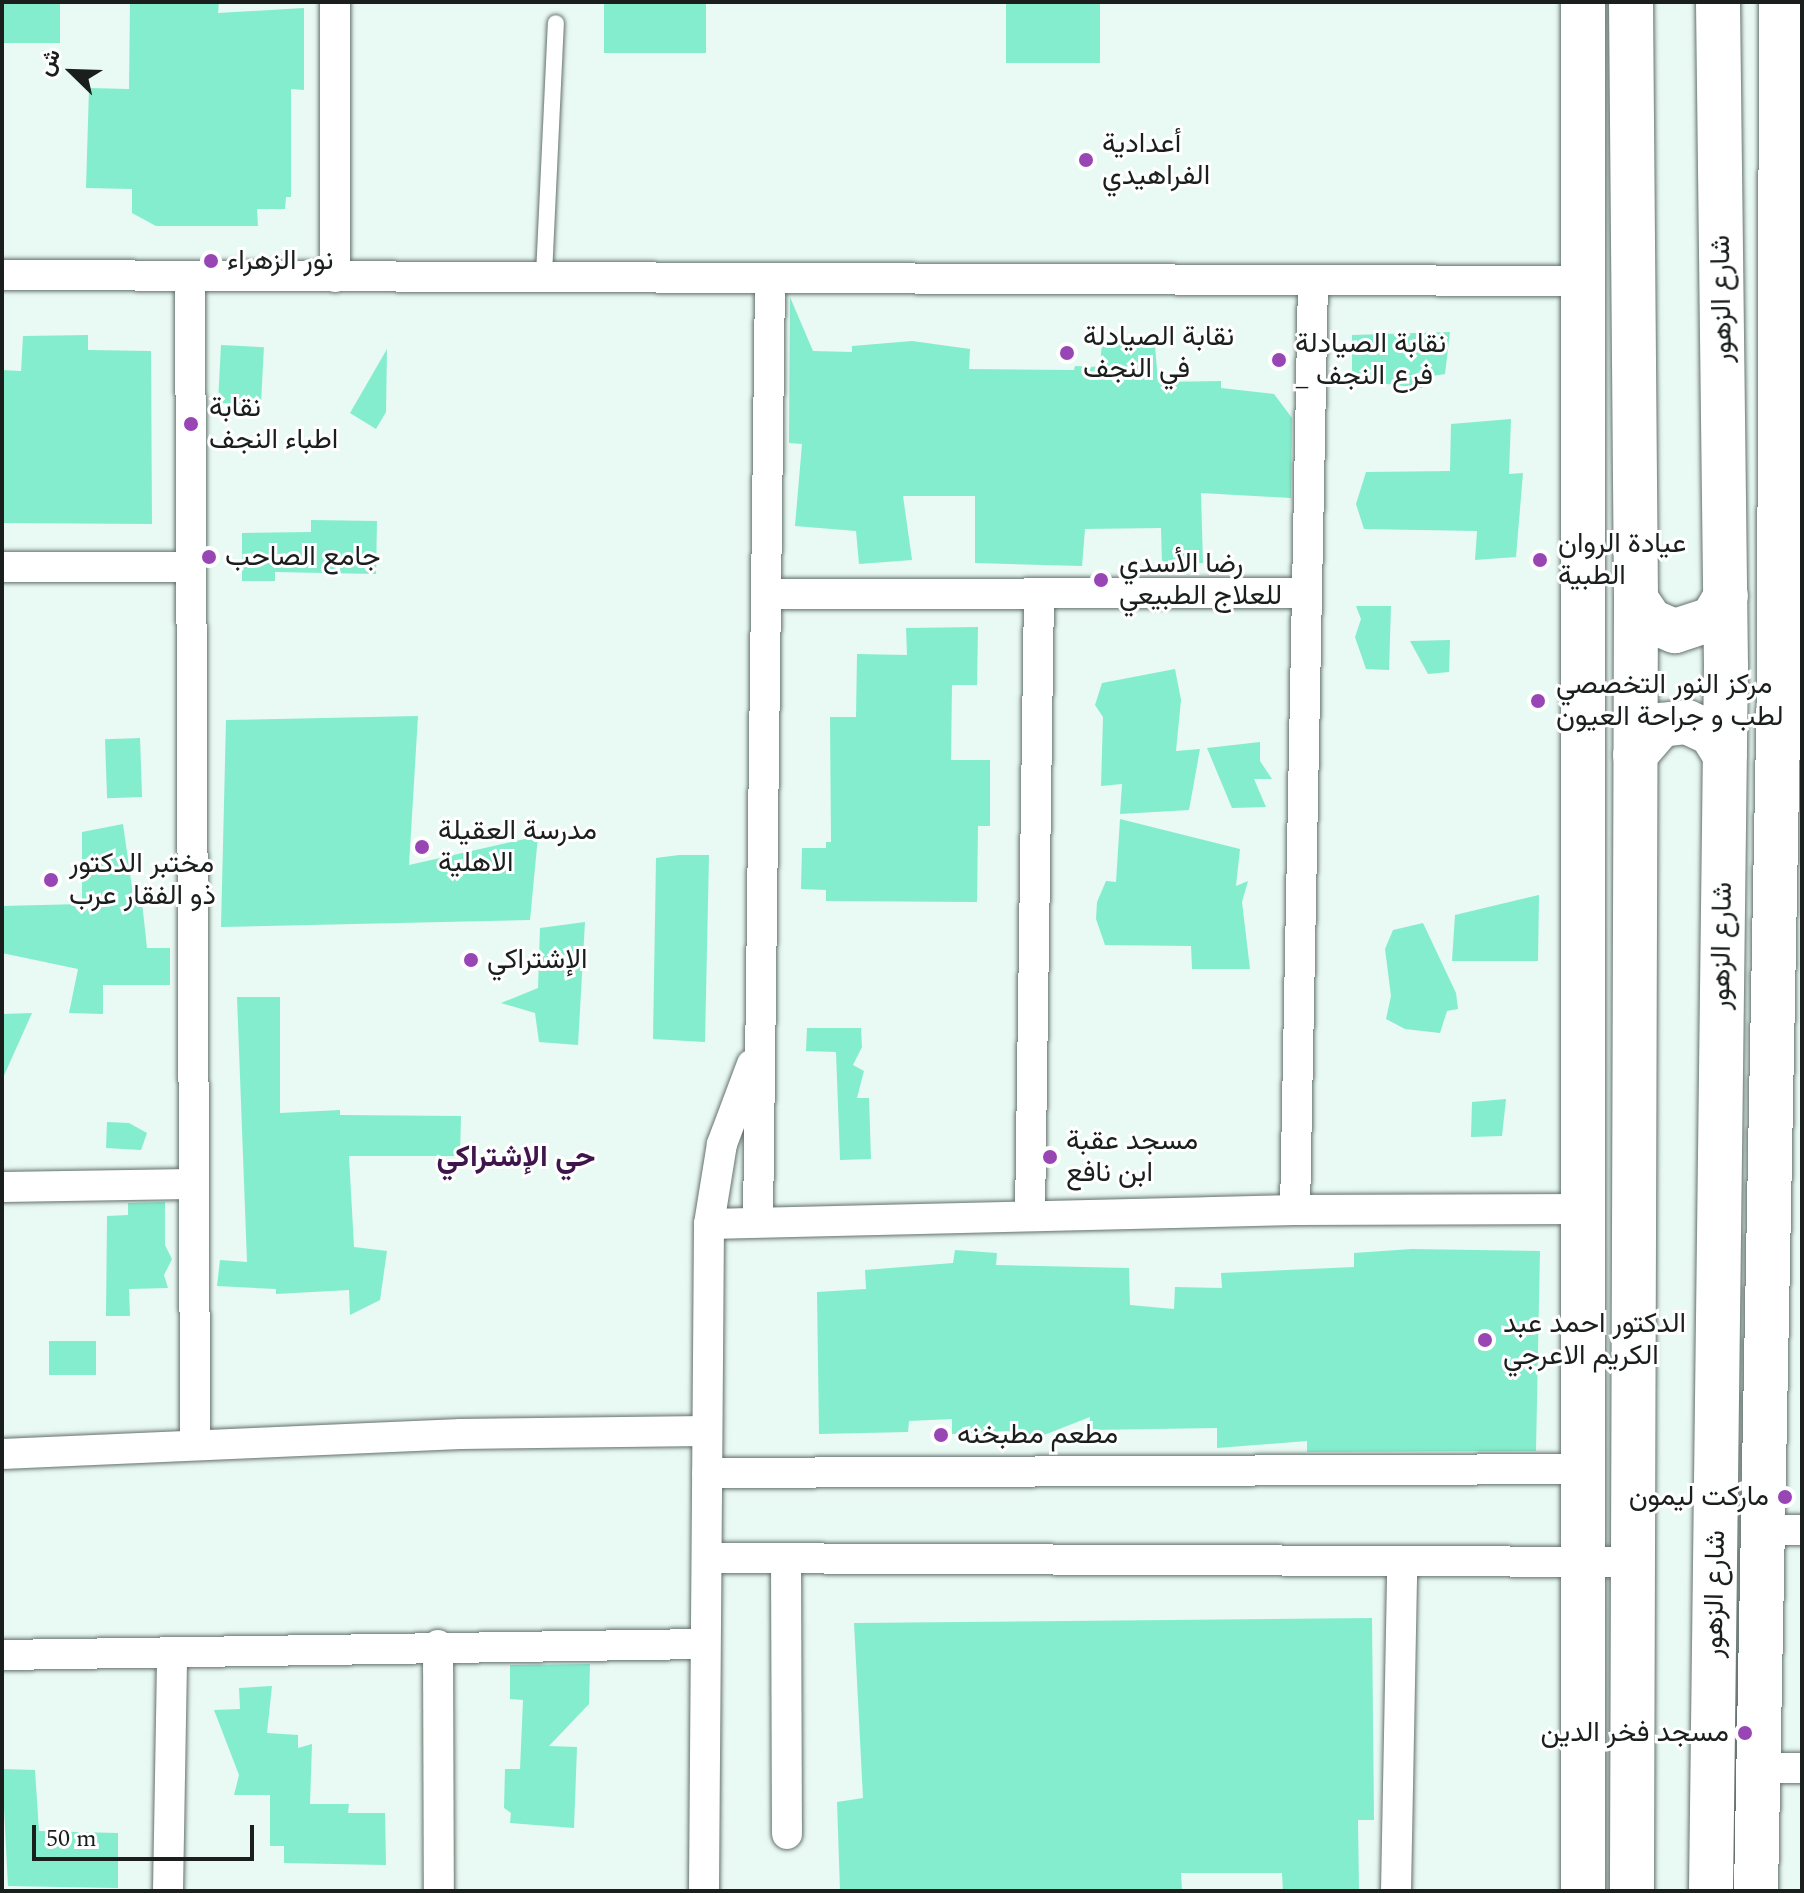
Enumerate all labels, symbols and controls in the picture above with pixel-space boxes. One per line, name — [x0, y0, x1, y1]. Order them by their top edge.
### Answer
north arrow — [32, 32, 112, 112]
text: ش — [29, 44, 70, 81]
place label: أعدادية الفراهيدي — [1102, 127, 1210, 193]
marker: أعدادية الفراهيدي — [1077, 151, 1095, 169]
street label: شارع الزهور — [1704, 235, 1740, 363]
place label: نور الزهراء — [227, 244, 333, 278]
marker: نور الزهراء — [202, 252, 220, 270]
place label: نقابة الصيادلة في النجف — [1083, 320, 1234, 386]
place label: نقابة الصيادلة _ فرع النجف — [1295, 327, 1446, 393]
marker: نقابة الصيادلة في النجف — [1058, 344, 1076, 362]
marker: نقابة الصيادلة _ فرع النجف — [1270, 351, 1288, 369]
place label: نقابة اطباء النجف — [209, 391, 338, 457]
marker: نقابة اطباء النجف — [180, 413, 202, 435]
place label: عيادة الروان الطبية — [1558, 527, 1686, 593]
place label: جامع الصاحب — [225, 540, 381, 574]
place label: رضا الأسدي للعلاج الطبيعي — [1119, 547, 1282, 613]
marker: جامع الصاحب — [200, 548, 218, 566]
marker: عيادة الروان الطبية — [1529, 549, 1551, 571]
marker: رضا الأسدي للعلاج الطبيعي — [1090, 569, 1112, 591]
place label: مركز النور التخصصي لطب و جراحة العيون — [1556, 668, 1784, 734]
marker: مركز النور التخصصي لطب و جراحة العيون — [1527, 690, 1549, 712]
place label: مدرسة العقيلة الاهلية — [438, 814, 597, 880]
marker: مدرسة العقيلة الاهلية — [413, 838, 431, 856]
place label: مختبر الدكتور ذو الفقار عرب — [69, 847, 216, 913]
marker: مختبر الدكتور ذو الفقار عرب — [40, 869, 62, 891]
street label: شارع الزهور — [1704, 882, 1740, 1010]
place label: الإشتراكي — [487, 943, 588, 977]
marker: الإشتراكي — [462, 951, 480, 969]
place label: مسجد عقبة ابن نافع — [1066, 1124, 1198, 1190]
district label: حي الإشتراكي — [437, 1139, 595, 1175]
marker: مسجد عقبة ابن نافع — [1041, 1148, 1059, 1166]
place label: الدكتور احمد عبد الكريم الاعرجي — [1503, 1307, 1686, 1373]
marker: الدكتور احمد عبد الكريم الاعرجي — [1474, 1329, 1496, 1351]
place label: مطعم مطبخنه — [957, 1418, 1118, 1452]
marker: مطعم مطبخنه — [932, 1426, 950, 1444]
place label: ماركت ليمون — [1629, 1480, 1769, 1514]
marker: ماركت ليمون — [1776, 1488, 1794, 1506]
street label: شارع الزهور — [1697, 1530, 1733, 1658]
place label: مسجد فخر الدين — [1540, 1716, 1729, 1750]
marker: مسجد فخر الدين — [1736, 1724, 1754, 1742]
scale bar — [36, 1809, 258, 1859]
text: 50 m — [46, 1821, 97, 1857]

